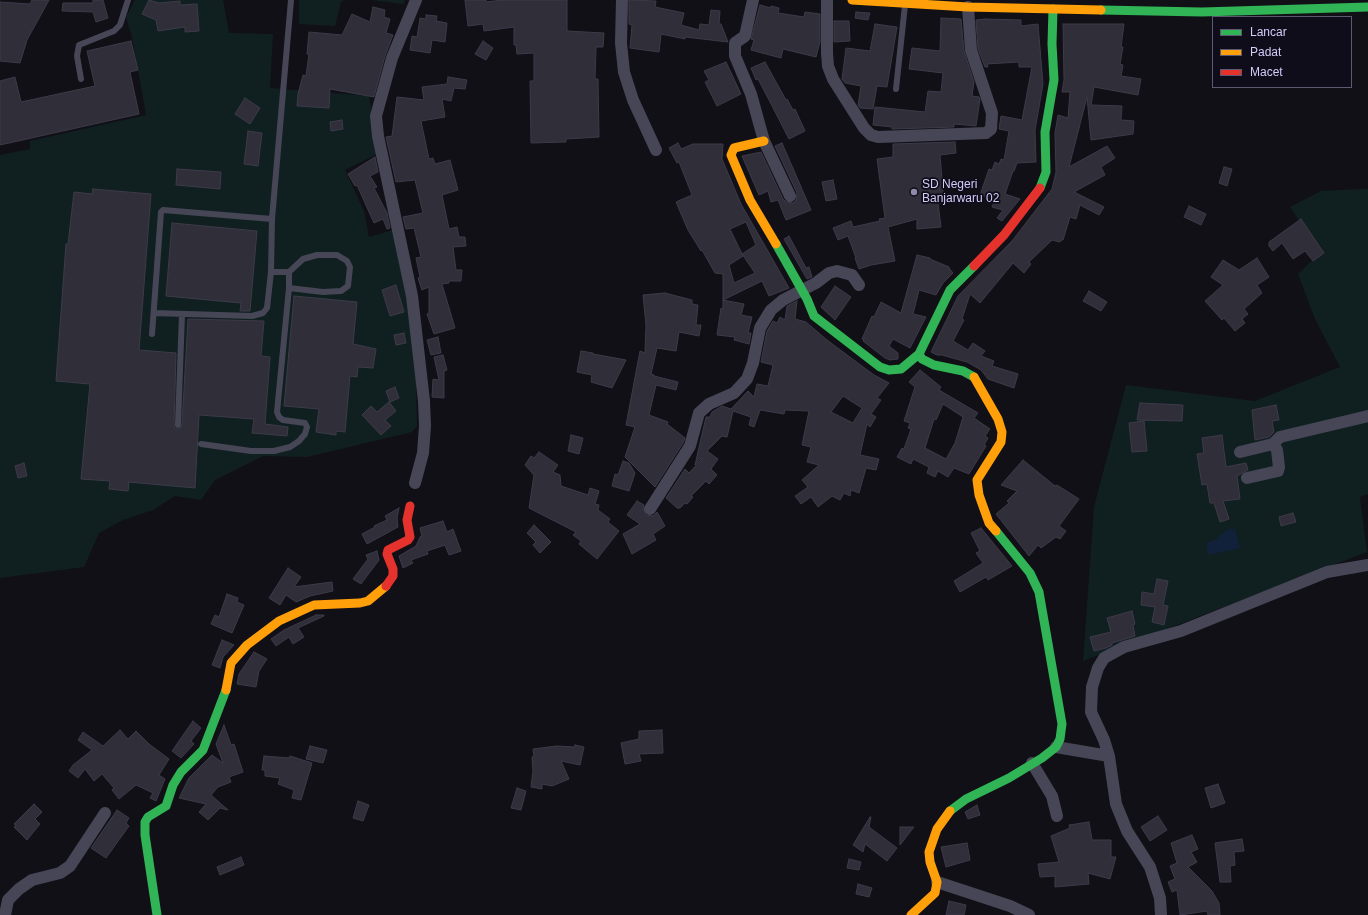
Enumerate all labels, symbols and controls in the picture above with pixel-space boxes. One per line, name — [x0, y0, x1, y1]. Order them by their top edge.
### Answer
legend — [1212, 16, 1352, 88]
text: Lancar — [1250, 25, 1287, 39]
text: Padat — [1250, 45, 1281, 59]
text: Macet — [1250, 65, 1283, 79]
place label: SD Negeri Banjarwaru 02 — [922, 178, 999, 206]
marker: SD Negeri Banjarwaru 02 — [909, 187, 919, 197]

